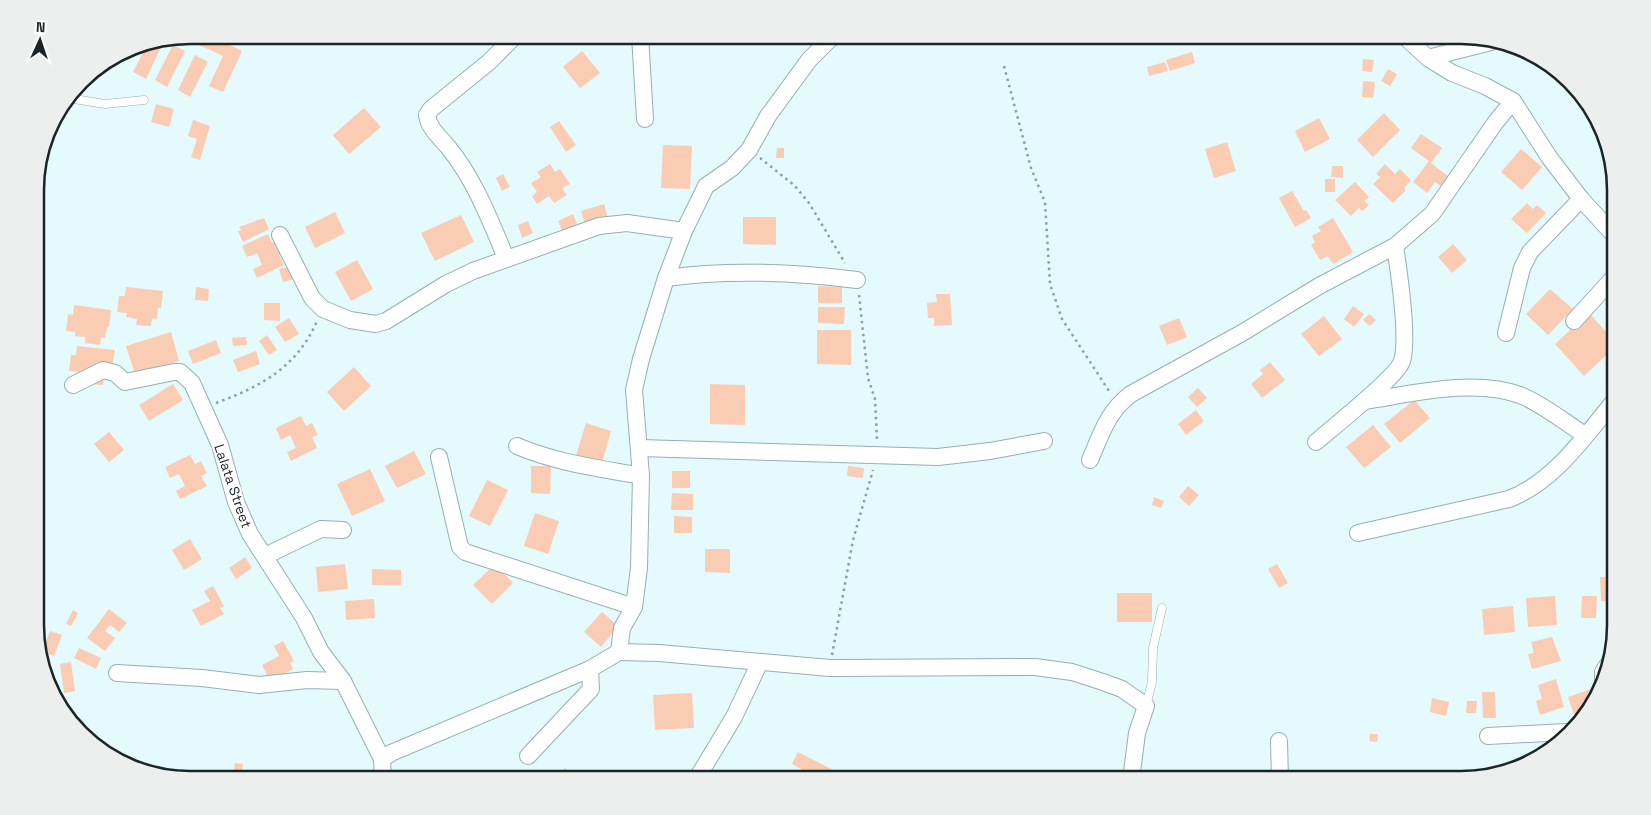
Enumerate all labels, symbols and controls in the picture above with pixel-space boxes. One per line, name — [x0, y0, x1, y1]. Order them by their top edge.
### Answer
north arrow — [15, 15, 65, 65]
text: N — [36, 18, 46, 36]
street label: Lalata Street — [210, 442, 256, 530]

